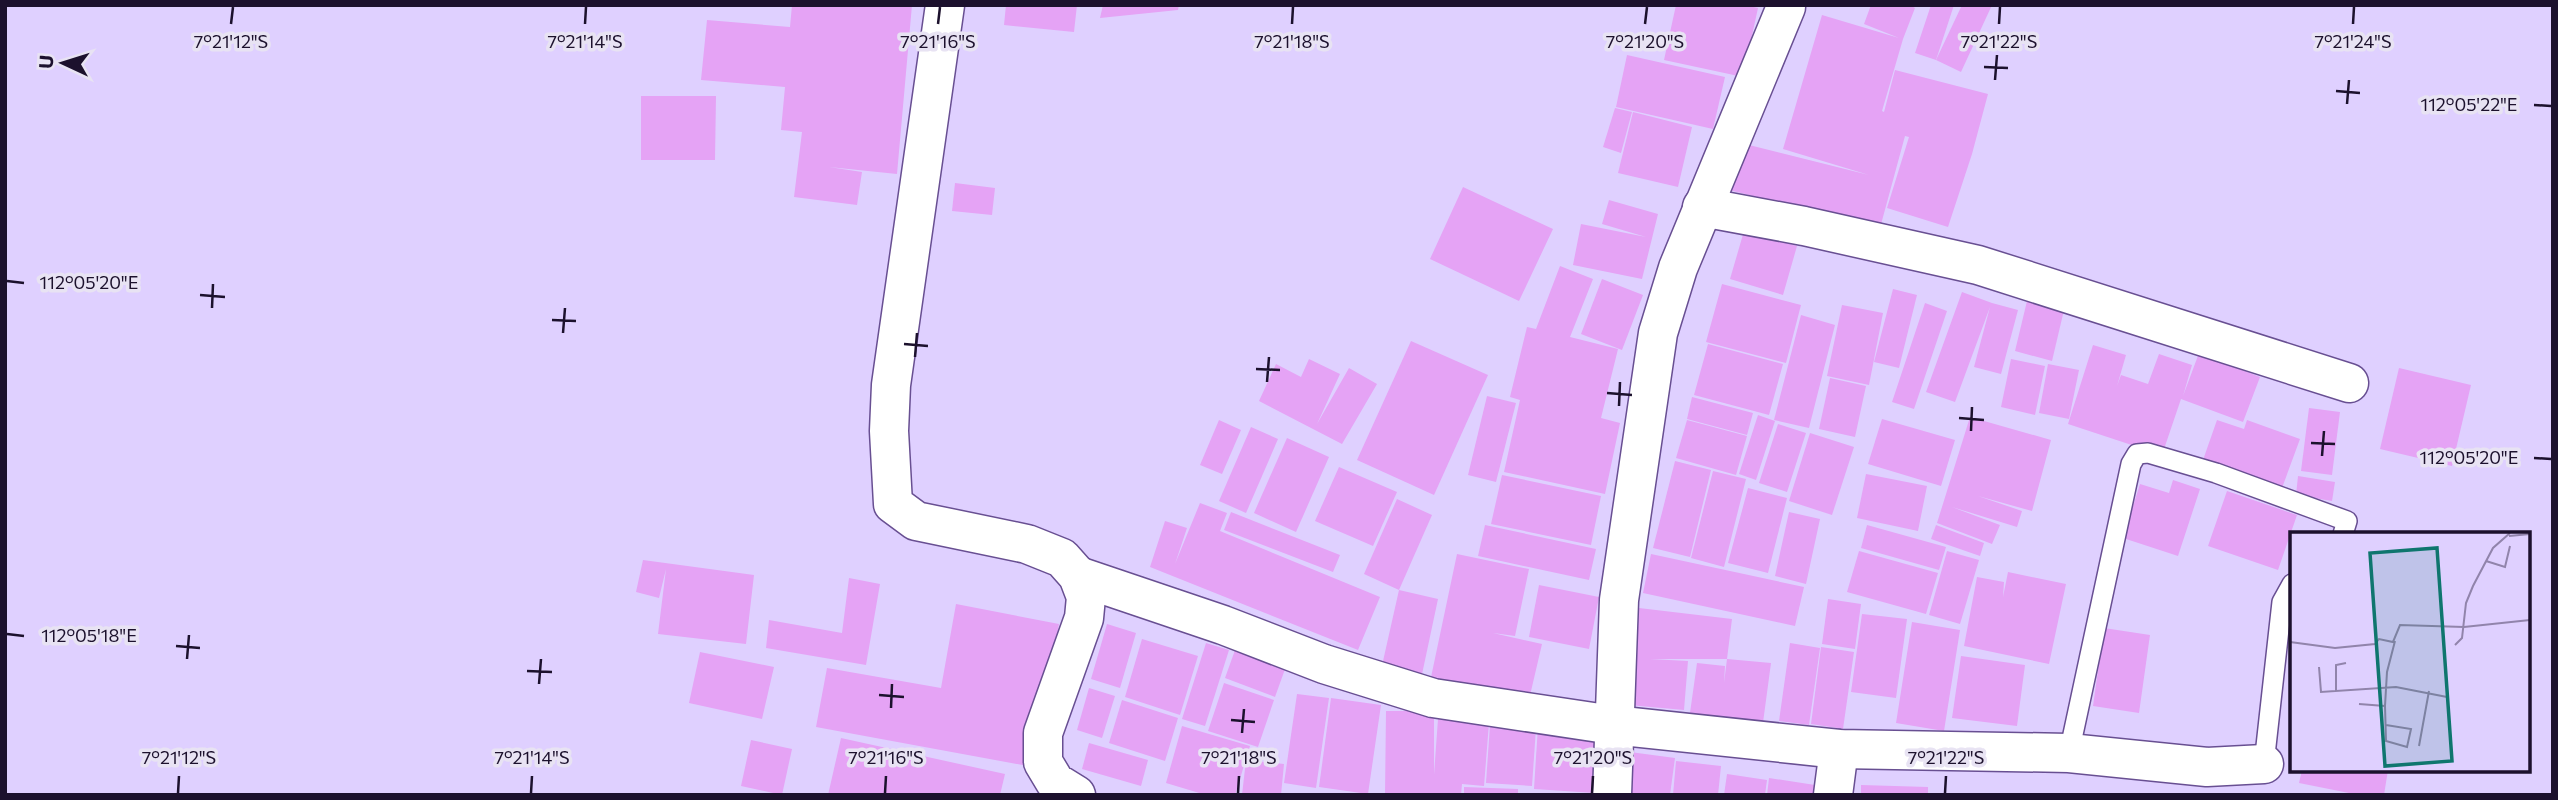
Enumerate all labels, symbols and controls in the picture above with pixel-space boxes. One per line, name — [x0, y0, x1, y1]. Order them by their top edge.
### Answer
north arrow — [28, 28, 98, 98]
text: 7°21'12"S — [194, 30, 268, 52]
text: 7°21'14"S — [547, 30, 623, 52]
text: 7°21'16"S — [900, 30, 976, 52]
text: 7°21'18"S — [1254, 30, 1330, 52]
text: 7°21'20"S — [1606, 30, 1684, 52]
text: 7°21'22"S — [1961, 30, 2037, 52]
text: 7°21'24"S — [2314, 30, 2392, 52]
text: U — [34, 54, 57, 69]
text: 112°05'22"E — [2420, 93, 2518, 115]
text: 112°05'20"E — [40, 271, 138, 293]
text: 112°05'20"E — [2420, 446, 2518, 468]
inset map — [2290, 532, 2530, 772]
text: 112°05'18"E — [41, 624, 137, 646]
text: 7°21'12"S — [142, 746, 216, 768]
text: 7°21'14"S — [494, 746, 570, 768]
text: 7°21'16"S — [848, 746, 924, 768]
text: 7°21'18"S — [1201, 746, 1277, 768]
text: 7°21'20"S — [1554, 746, 1632, 768]
text: 7°21'22"S — [1908, 746, 1984, 768]

